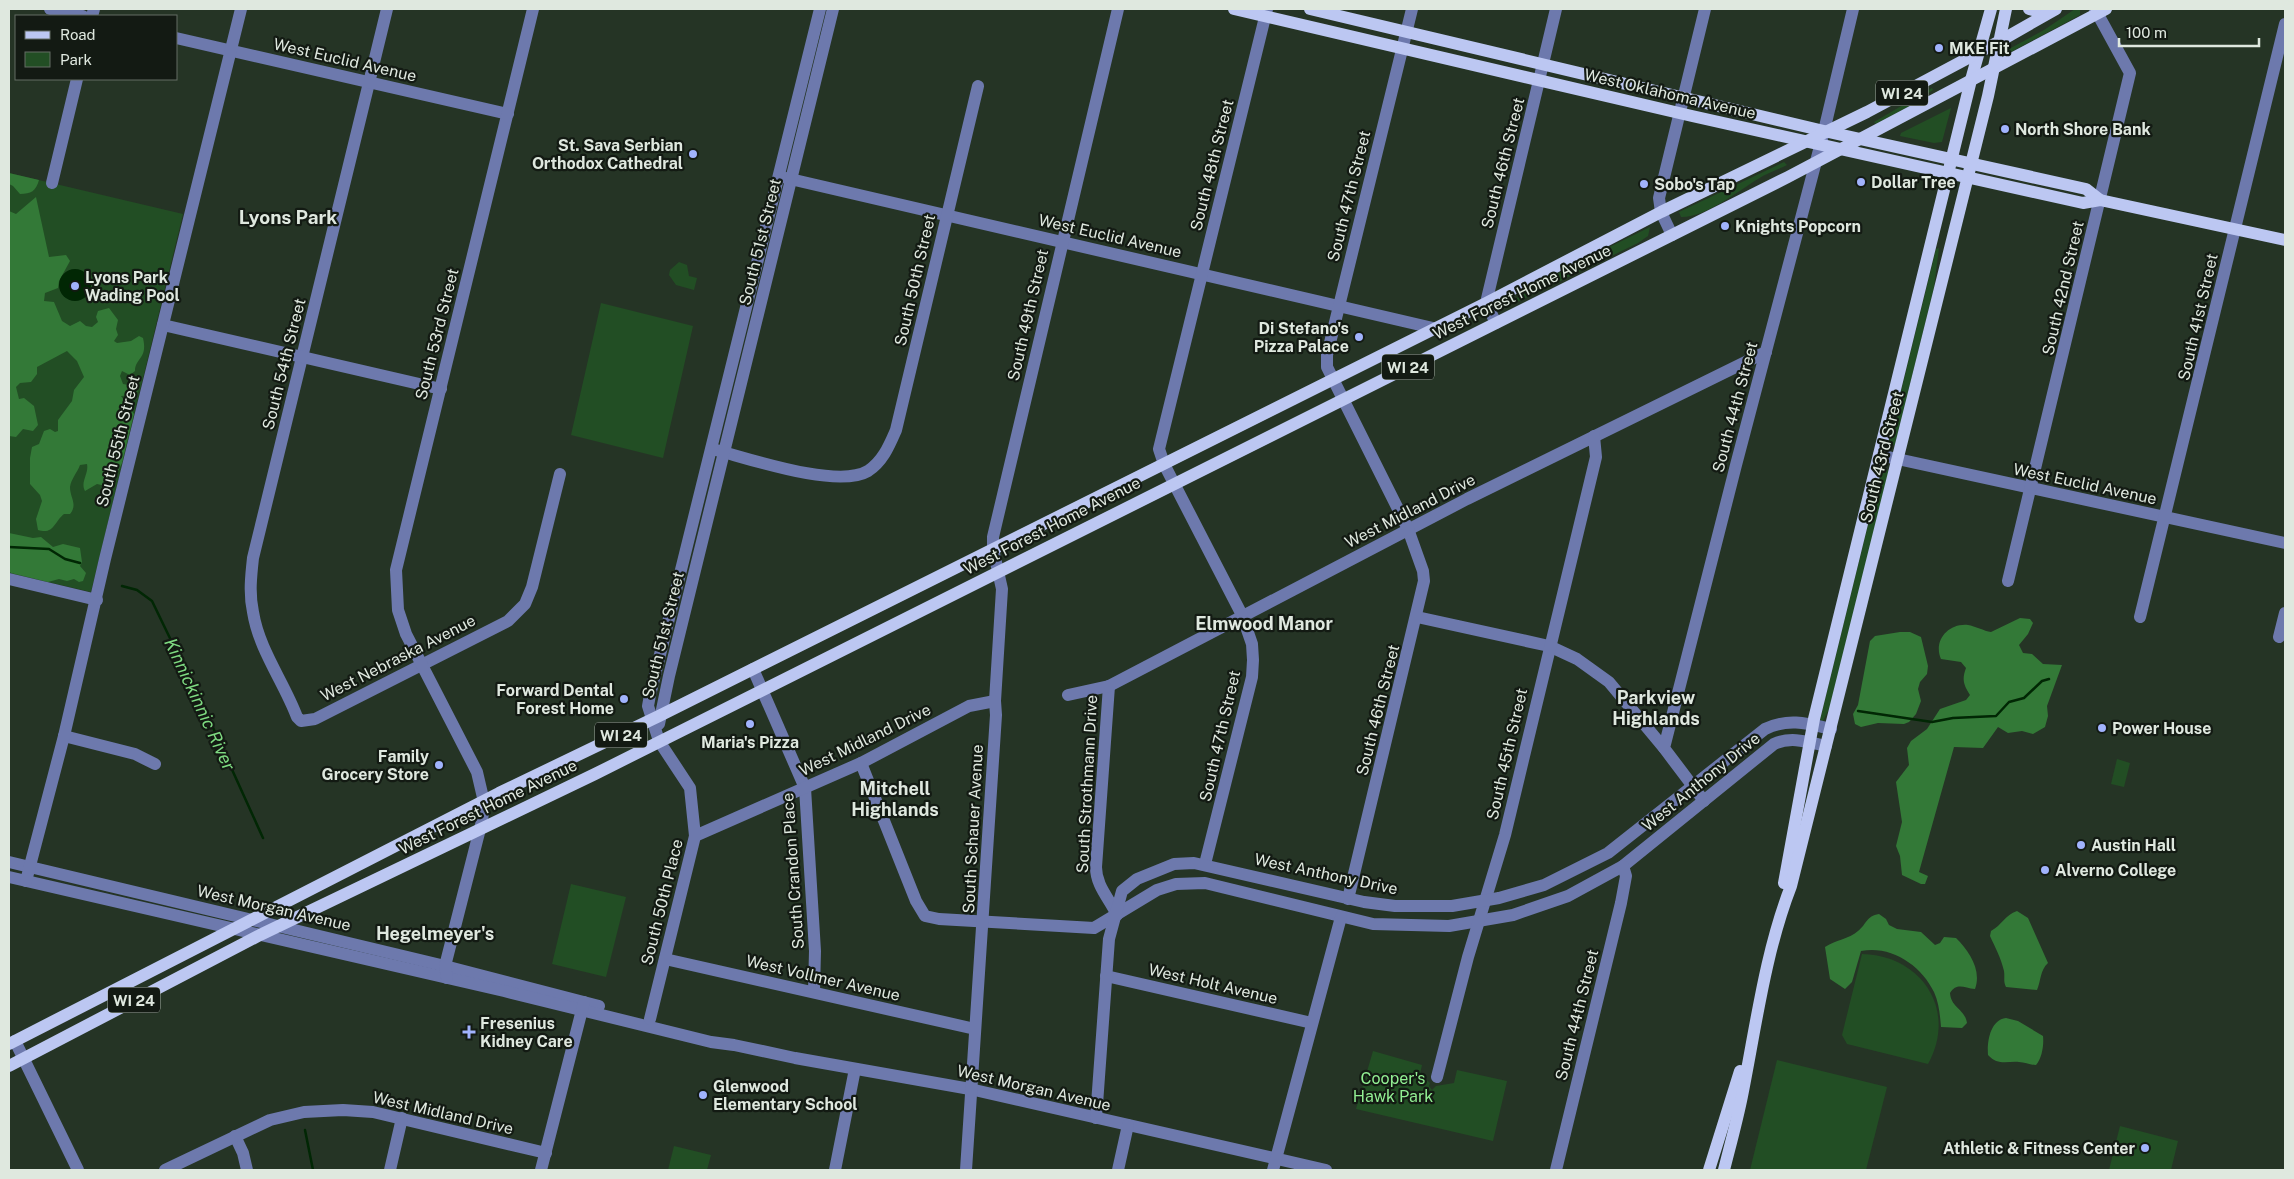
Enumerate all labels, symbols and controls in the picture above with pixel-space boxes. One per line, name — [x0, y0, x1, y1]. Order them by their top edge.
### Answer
legend — [15, 15, 178, 80]
scale bar — [2119, 15, 2259, 47]
text: 100 m — [2126, 24, 2167, 41]
text: Road — [60, 26, 96, 43]
street label: West Euclid Avenue — [272, 34, 418, 86]
place label: MKE Fit — [1949, 39, 2010, 58]
marker: MKE Fit — [1933, 42, 1945, 54]
text: Park — [60, 51, 92, 68]
street label: West Oklahoma Avenue — [1582, 65, 1758, 123]
road number: WI 24 — [1876, 80, 1928, 106]
street label: South 46th Street — [1478, 95, 1528, 231]
street label: South 48th Street — [1186, 97, 1238, 233]
place label: North Shore Bank — [2015, 120, 2151, 139]
marker: North Shore Bank — [1999, 123, 2011, 135]
street label: South 47th Street — [1324, 129, 1374, 263]
place label: St. Sava Serbian Orthodox Cathedral — [532, 136, 683, 173]
marker: St. Sava Serbian Orthodox Cathedral — [687, 148, 699, 160]
place label: Dollar Tree — [1871, 173, 1956, 192]
place label: Sobo's Tap — [1654, 175, 1735, 194]
marker: Dollar Tree — [1855, 176, 1867, 188]
street label: South 51st Street — [735, 177, 785, 307]
marker: Sobo's Tap — [1638, 178, 1650, 190]
district label: Lyons Park — [239, 206, 337, 228]
street label: West Euclid Avenue — [1037, 210, 1183, 262]
street label: South 50th Street — [891, 212, 939, 348]
place label: Knights Popcorn — [1735, 217, 1861, 236]
street label: South 42nd Street — [2038, 219, 2088, 357]
marker: Knights Popcorn — [1719, 220, 1731, 232]
street label: West Forest Home Avenue — [1430, 241, 1614, 343]
street label: South 49th Street — [1004, 247, 1052, 383]
street label: South 41st Street — [2174, 252, 2222, 382]
street label: South 53rd Street — [411, 266, 463, 402]
place label: Lyons Park Wading Pool — [85, 268, 180, 305]
marker: Lyons Park Wading Pool — [69, 280, 81, 292]
street label: South 54th Street — [258, 296, 310, 432]
place label: Di Stefano's Pizza Palace — [1254, 319, 1349, 356]
marker: Di Stefano's Pizza Palace — [1353, 331, 1365, 343]
street label: South 44th Street — [1708, 340, 1762, 474]
road number: WI 24 — [1382, 354, 1434, 380]
street label: South 55th Street — [92, 373, 144, 509]
street label: South 43rd Street — [1856, 389, 1908, 525]
street label: West Euclid Avenue — [2011, 459, 2159, 509]
street label: West Midland Drive — [1342, 470, 1478, 552]
street label: West Forest Home Avenue — [960, 473, 1144, 579]
street label: South 51st Street — [638, 570, 688, 700]
street label: West Nebraska Avenue — [317, 611, 479, 705]
district label: Elmwood Manor — [1195, 613, 1333, 634]
water label: Kinnickinnic River — [160, 634, 240, 774]
street label: South 46th Street — [1353, 642, 1403, 778]
street label: South 47th Street — [1196, 669, 1244, 803]
place label: Forward Dental Forest Home — [496, 681, 614, 718]
street label: South 45th Street — [1483, 686, 1531, 822]
district label: Parkview Highlands — [1612, 687, 1700, 729]
marker: Forward Dental Forest Home — [618, 693, 630, 705]
street label: South Strothmann Drive — [1073, 694, 1101, 874]
street label: West Midland Drive — [796, 700, 934, 780]
marker: Maria's Pizza — [744, 718, 756, 730]
place label: Power House — [2112, 719, 2211, 738]
road number: WI 24 — [595, 722, 647, 748]
marker: Power House — [2096, 722, 2108, 734]
street label: West Anthony Drive — [1638, 729, 1764, 835]
place label: Maria's Pizza — [701, 733, 799, 752]
street label: South Schauer Avenue — [959, 744, 987, 914]
place label: Family Grocery Store — [322, 747, 429, 784]
street label: West Forest Home Avenue — [396, 756, 580, 858]
marker: Family Grocery Store — [433, 759, 445, 771]
district label: Mitchell Highlands — [851, 778, 939, 820]
street label: South Crandon Place — [778, 792, 808, 950]
place label: Austin Hall — [2091, 836, 2176, 855]
street label: South 50th Place — [637, 837, 687, 967]
marker: Austin Hall — [2075, 839, 2087, 851]
street label: West Anthony Drive — [1253, 850, 1399, 898]
place label: Alverno College — [2055, 861, 2176, 880]
marker: Alverno College — [2039, 864, 2051, 876]
street label: West Morgan Avenue — [195, 881, 353, 935]
district label: Hegelmeyer's — [376, 923, 494, 944]
street label: South 44th Street — [1552, 947, 1602, 1083]
street label: West Vollmer Avenue — [744, 951, 902, 1005]
street label: West Holt Avenue — [1147, 960, 1279, 1008]
road number: WI 24 — [108, 988, 160, 1012]
place label: Fresenius Kidney Care — [480, 1014, 573, 1051]
marker: Fresenius Kidney Care — [462, 1025, 476, 1039]
street label: West Morgan Avenue — [955, 1061, 1113, 1115]
park label: Cooper's Hawk Park — [1353, 1069, 1433, 1106]
place label: Glenwood Elementary School — [713, 1077, 858, 1114]
street label: West Midland Drive — [371, 1088, 515, 1138]
marker: Glenwood Elementary School — [697, 1089, 709, 1101]
place label: Athletic & Fitness Center — [1943, 1139, 2135, 1158]
marker: Athletic & Fitness Center — [2139, 1142, 2151, 1154]

